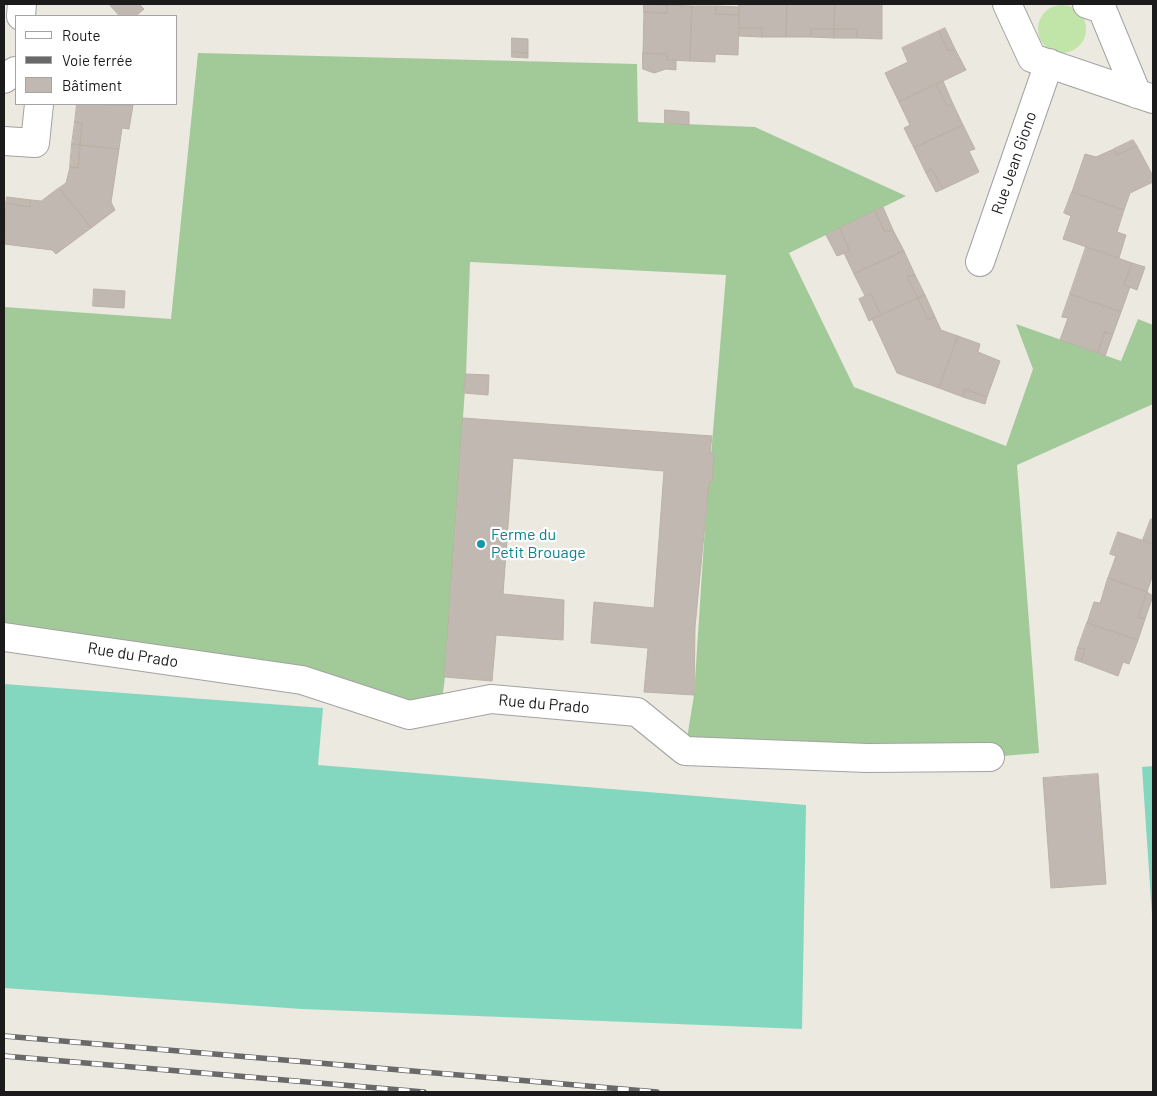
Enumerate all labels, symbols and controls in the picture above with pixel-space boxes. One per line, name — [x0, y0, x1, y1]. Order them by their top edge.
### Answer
legend — [15, 15, 178, 105]
text: Route — [62, 26, 101, 44]
text: Voie ferrée — [62, 51, 133, 69]
text: Bâtiment — [62, 76, 122, 94]
street label: Rue Jean Giono — [987, 109, 1041, 217]
place label: Ferme du Petit Brouage — [491, 525, 586, 563]
marker: Ferme du Petit Brouage — [475, 538, 487, 550]
street label: Rue du Prado — [86, 638, 180, 672]
street label: Rue du Prado — [498, 690, 590, 718]

